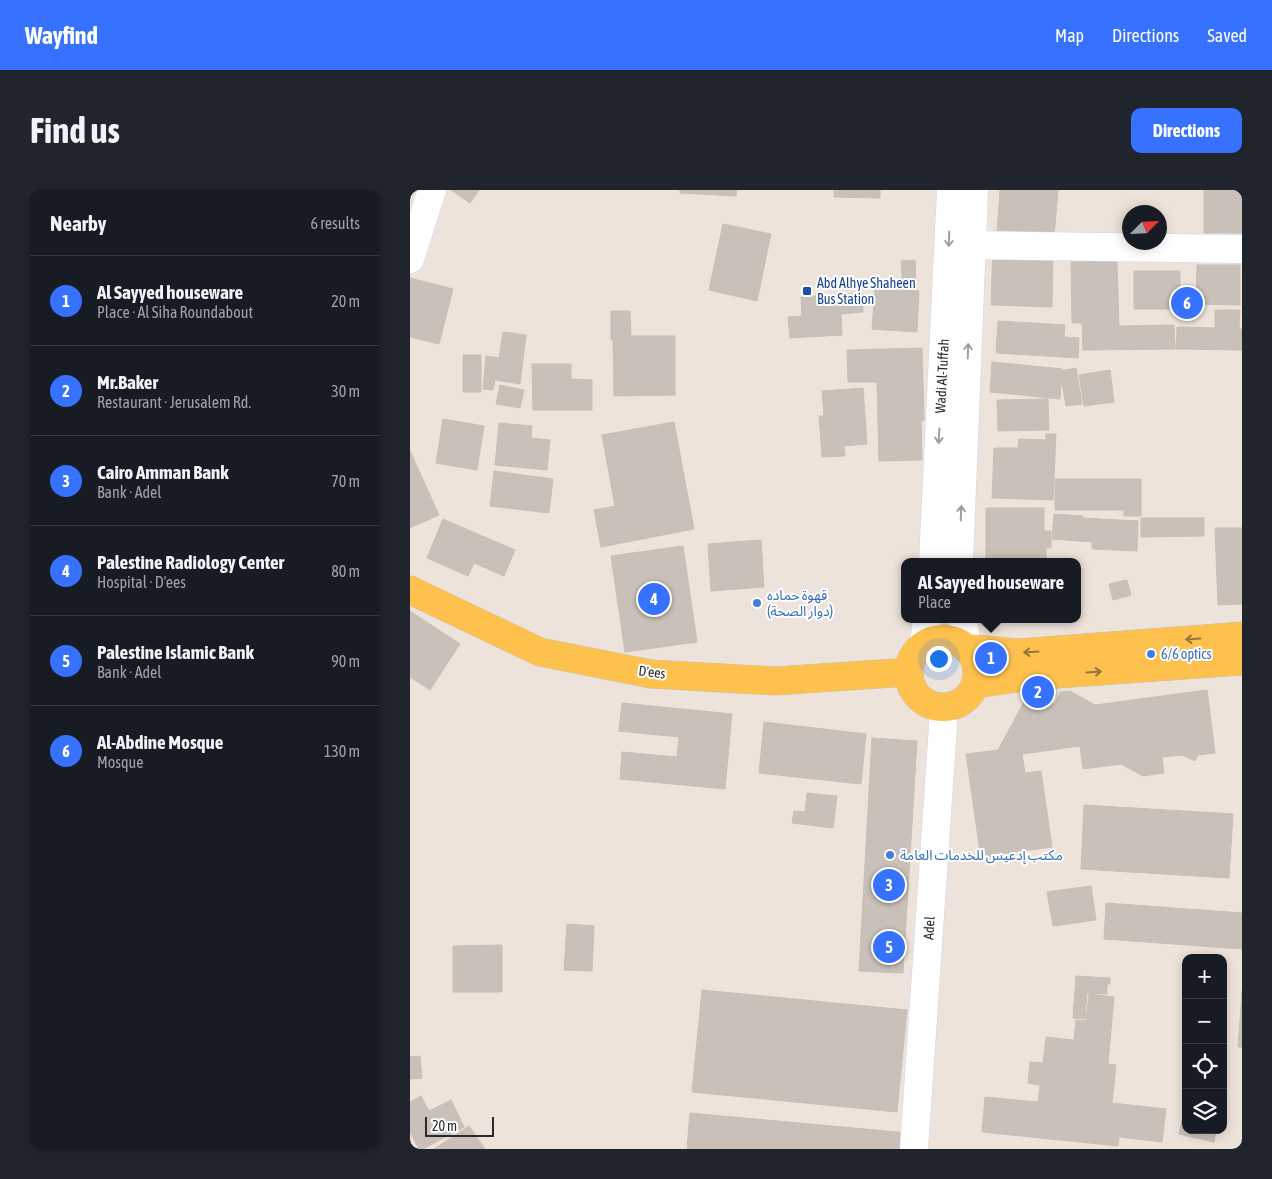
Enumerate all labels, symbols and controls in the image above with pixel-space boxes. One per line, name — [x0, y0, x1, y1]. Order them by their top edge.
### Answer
text: Wayfind — [25, 22, 98, 49]
text: Map — [1055, 25, 1084, 46]
text: Directions — [1112, 25, 1179, 46]
text: Saved — [1207, 25, 1247, 46]
button: Directions — [1131, 108, 1242, 153]
text: Find us — [30, 110, 120, 150]
north arrow — [1122, 205, 1167, 250]
text: Nearby — [50, 211, 106, 235]
text: 6 results — [310, 214, 360, 232]
one-way arrow — [945, 230, 954, 246]
place label: Abd Alhye Shaheen Bus Station — [817, 275, 916, 307]
text: Al Sayyed houseware — [97, 281, 243, 303]
pin: 6 — [1171, 284, 1203, 322]
marker: Abd Alhye Shaheen Bus Station — [801, 285, 813, 297]
text: 1 — [62, 292, 70, 310]
text: 20 m — [331, 292, 360, 310]
text: Place · Al Siha Roundabout — [97, 303, 253, 321]
street label: Wadi Al-Tuffah — [932, 338, 952, 414]
one-way arrow — [963, 343, 972, 359]
text: Mr.Baker — [97, 371, 158, 393]
text: 2 — [62, 382, 70, 400]
text: 30 m — [331, 382, 360, 400]
text: Restaurant · Jerusalem Rd. — [97, 393, 251, 411]
one-way arrow — [935, 428, 944, 444]
text: Cairo Amman Bank — [97, 461, 229, 483]
text: 3 — [62, 472, 70, 490]
text: 70 m — [331, 472, 360, 490]
text: Bank · Adel — [97, 483, 162, 501]
one-way arrow — [956, 505, 965, 521]
text: Palestine Radiology Center — [97, 551, 284, 573]
popup — [901, 558, 1081, 623]
text: 4 — [62, 562, 70, 580]
text: 80 m — [331, 562, 360, 580]
text: Al Sayyed houseware — [918, 571, 1064, 593]
text: Hospital · D'ees — [97, 573, 186, 591]
pin: 4 — [638, 580, 670, 618]
place label: قهوة حماده (دوار الصحة) — [767, 587, 833, 620]
text: Place — [918, 593, 951, 611]
marker: قهوة حماده (دوار الصحة) — [751, 597, 763, 609]
one-way arrow — [1186, 635, 1202, 644]
pin: 1 — [975, 639, 1007, 677]
text: Palestine Islamic Bank — [97, 641, 254, 663]
your location — [926, 646, 952, 672]
place label: 6/6 optics — [1161, 646, 1211, 662]
one-way arrow — [1024, 647, 1040, 657]
marker: 6/6 optics — [1145, 648, 1157, 660]
text: 5 — [62, 652, 70, 670]
text: 90 m — [331, 652, 360, 670]
street label: D'ees — [638, 662, 667, 682]
text: Bank · Adel — [97, 663, 162, 681]
one-way arrow — [1086, 667, 1102, 676]
pin: 2 — [1022, 673, 1054, 711]
text: Al-Abdine Mosque — [97, 731, 223, 753]
text: 6 — [62, 742, 70, 760]
text: 130 m — [324, 742, 360, 760]
text: Mosque — [97, 753, 143, 771]
place label: مكتب إدعيس للخدمات العامة — [900, 847, 1063, 865]
marker: مكتب إدعيس للخدمات العامة — [884, 849, 896, 861]
pin: 3 — [873, 866, 905, 904]
street label: Adel — [920, 915, 938, 940]
pin: 5 — [873, 928, 905, 966]
map controls — [1182, 954, 1227, 1134]
button: + — [1182, 954, 1227, 999]
button: − — [1182, 999, 1227, 1044]
button: locate — [1182, 1044, 1227, 1089]
button: layers — [1182, 1089, 1227, 1134]
scale bar — [425, 1114, 494, 1137]
text: 20 m — [432, 1118, 457, 1134]

